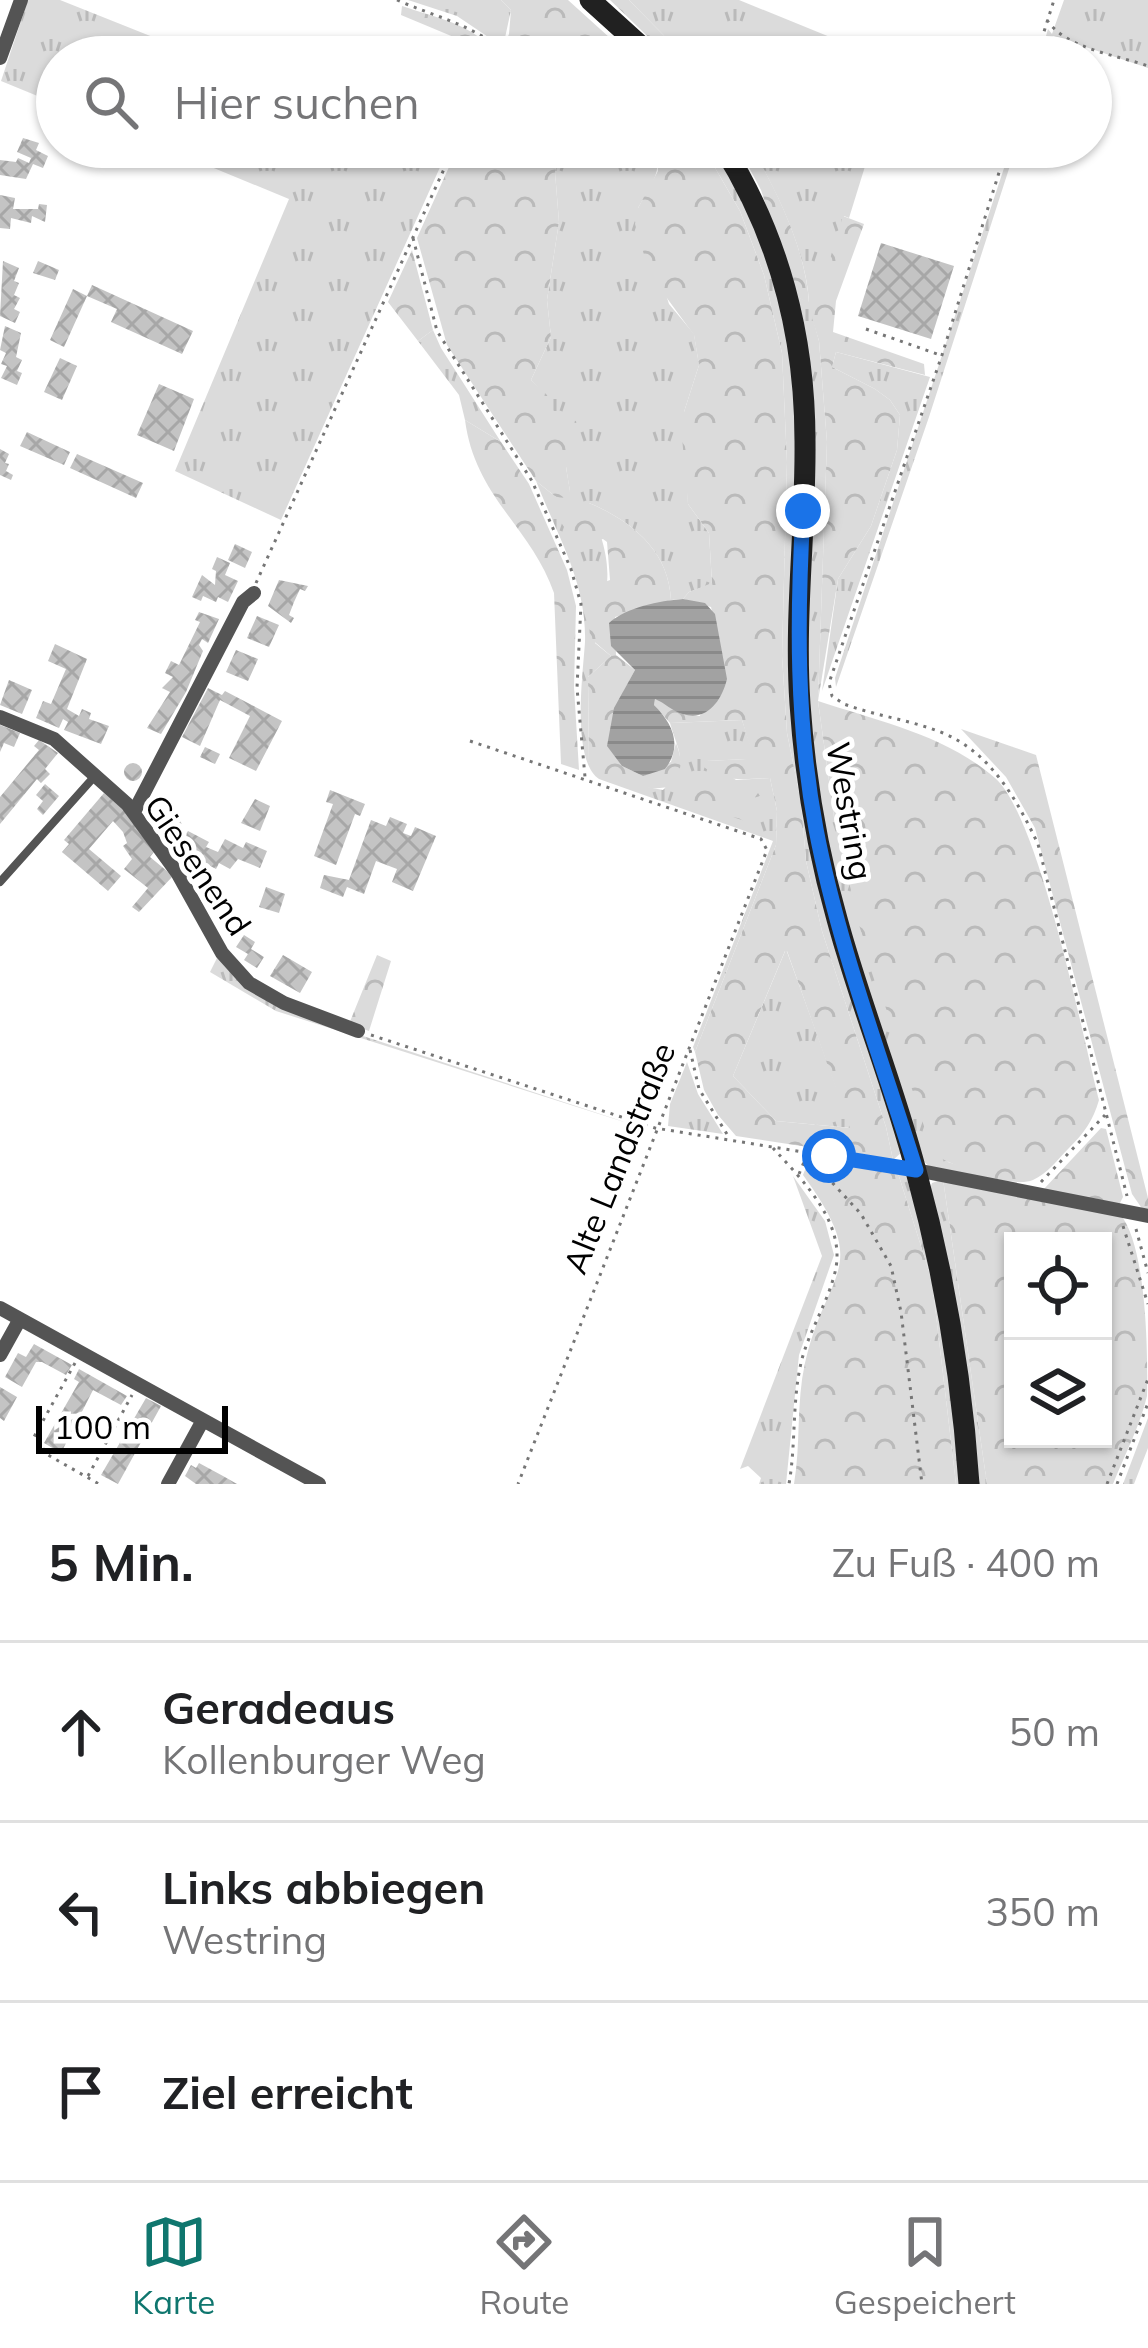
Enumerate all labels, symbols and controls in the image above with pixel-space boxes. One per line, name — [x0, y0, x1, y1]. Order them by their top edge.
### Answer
search box — [36, 36, 1112, 168]
icon: search — [78, 69, 144, 135]
text: Hier suchen — [174, 74, 420, 130]
route end — [776, 484, 830, 538]
street label: Westring — [818, 739, 883, 883]
street label: Giesenend — [136, 787, 260, 943]
street label: Alte Landstraße — [554, 1036, 683, 1279]
route start — [802, 1129, 856, 1183]
map controls — [1004, 1232, 1112, 1448]
button: locate — [1004, 1232, 1112, 1340]
button: layers — [1004, 1340, 1112, 1448]
scale bar — [36, 1400, 228, 1453]
text: 100 m — [54, 1406, 151, 1447]
text: 5 Min. — [48, 1530, 194, 1594]
text: Zu Fuß · 400 m — [832, 1538, 1100, 1587]
text: Geradeaus — [162, 1679, 395, 1735]
icon: ahead — [48, 1699, 114, 1765]
text: 50 m — [1009, 1707, 1100, 1756]
text: Kollenburger Weg — [162, 1735, 486, 1784]
text: Links abbiegen — [162, 1859, 485, 1915]
icon: left — [48, 1879, 114, 1945]
text: 350 m — [985, 1887, 1100, 1936]
text: Westring — [162, 1915, 327, 1964]
icon: arrive — [48, 2059, 114, 2125]
text: Ziel erreicht — [162, 2064, 413, 2120]
tab: Karte — [132, 2209, 215, 2322]
tab: Route — [480, 2209, 569, 2322]
tab: Gespeichert — [834, 2209, 1016, 2322]

